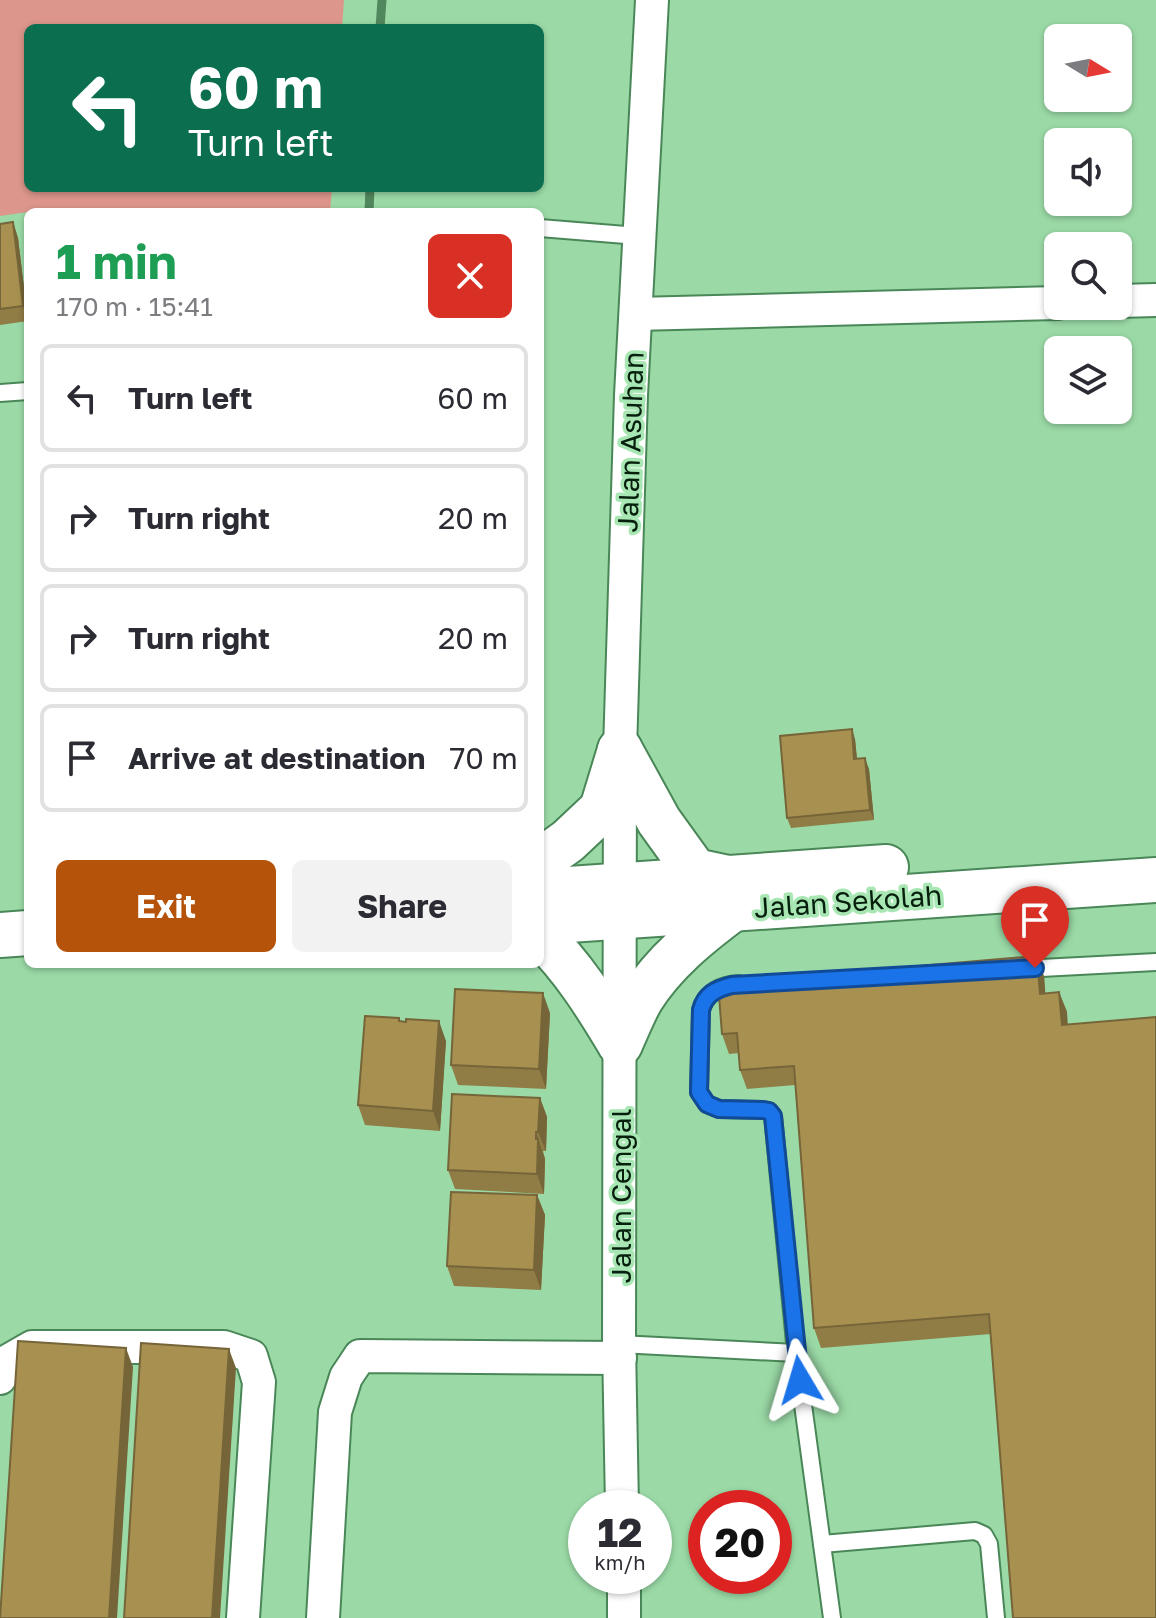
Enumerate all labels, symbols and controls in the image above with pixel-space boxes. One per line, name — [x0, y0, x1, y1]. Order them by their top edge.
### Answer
north arrow — [1044, 24, 1132, 112]
map controls — [1044, 24, 1132, 424]
text: 60 m — [188, 53, 323, 120]
icon: left — [56, 56, 160, 160]
text: Turn left — [188, 121, 334, 164]
button: sound — [1044, 128, 1132, 216]
text: 1 min — [56, 232, 177, 290]
button: search — [1044, 232, 1132, 320]
button: close — [428, 234, 512, 318]
text: 170 m · 15:41 — [56, 291, 213, 322]
button: layers — [1044, 336, 1132, 424]
street label: Jalan Asuhan — [610, 351, 650, 533]
icon: left — [60, 376, 104, 420]
text: Turn left — [128, 380, 253, 416]
text: 60 m — [437, 380, 508, 416]
icon: right — [60, 496, 104, 540]
text: Turn right — [128, 500, 270, 536]
text: 20 m — [438, 500, 508, 536]
icon: right — [60, 616, 104, 660]
text: Turn right — [128, 620, 270, 656]
text: 20 m — [438, 620, 508, 656]
icon: arrive — [60, 736, 104, 780]
text: Arrive at destination — [128, 740, 425, 776]
text: 70 m — [449, 740, 518, 776]
button: Exit — [56, 860, 276, 952]
button: Share — [292, 860, 512, 952]
street label: Jalan Sekolah — [753, 878, 943, 924]
pin — [1001, 886, 1069, 968]
icon: arrive — [1013, 898, 1057, 942]
street label: Jalan Cengal — [604, 1109, 637, 1283]
position arrow — [758, 1338, 842, 1422]
speed limit sign: 20 — [688, 1490, 792, 1594]
text: 12 — [598, 1508, 643, 1556]
text: km/h — [595, 1550, 645, 1574]

